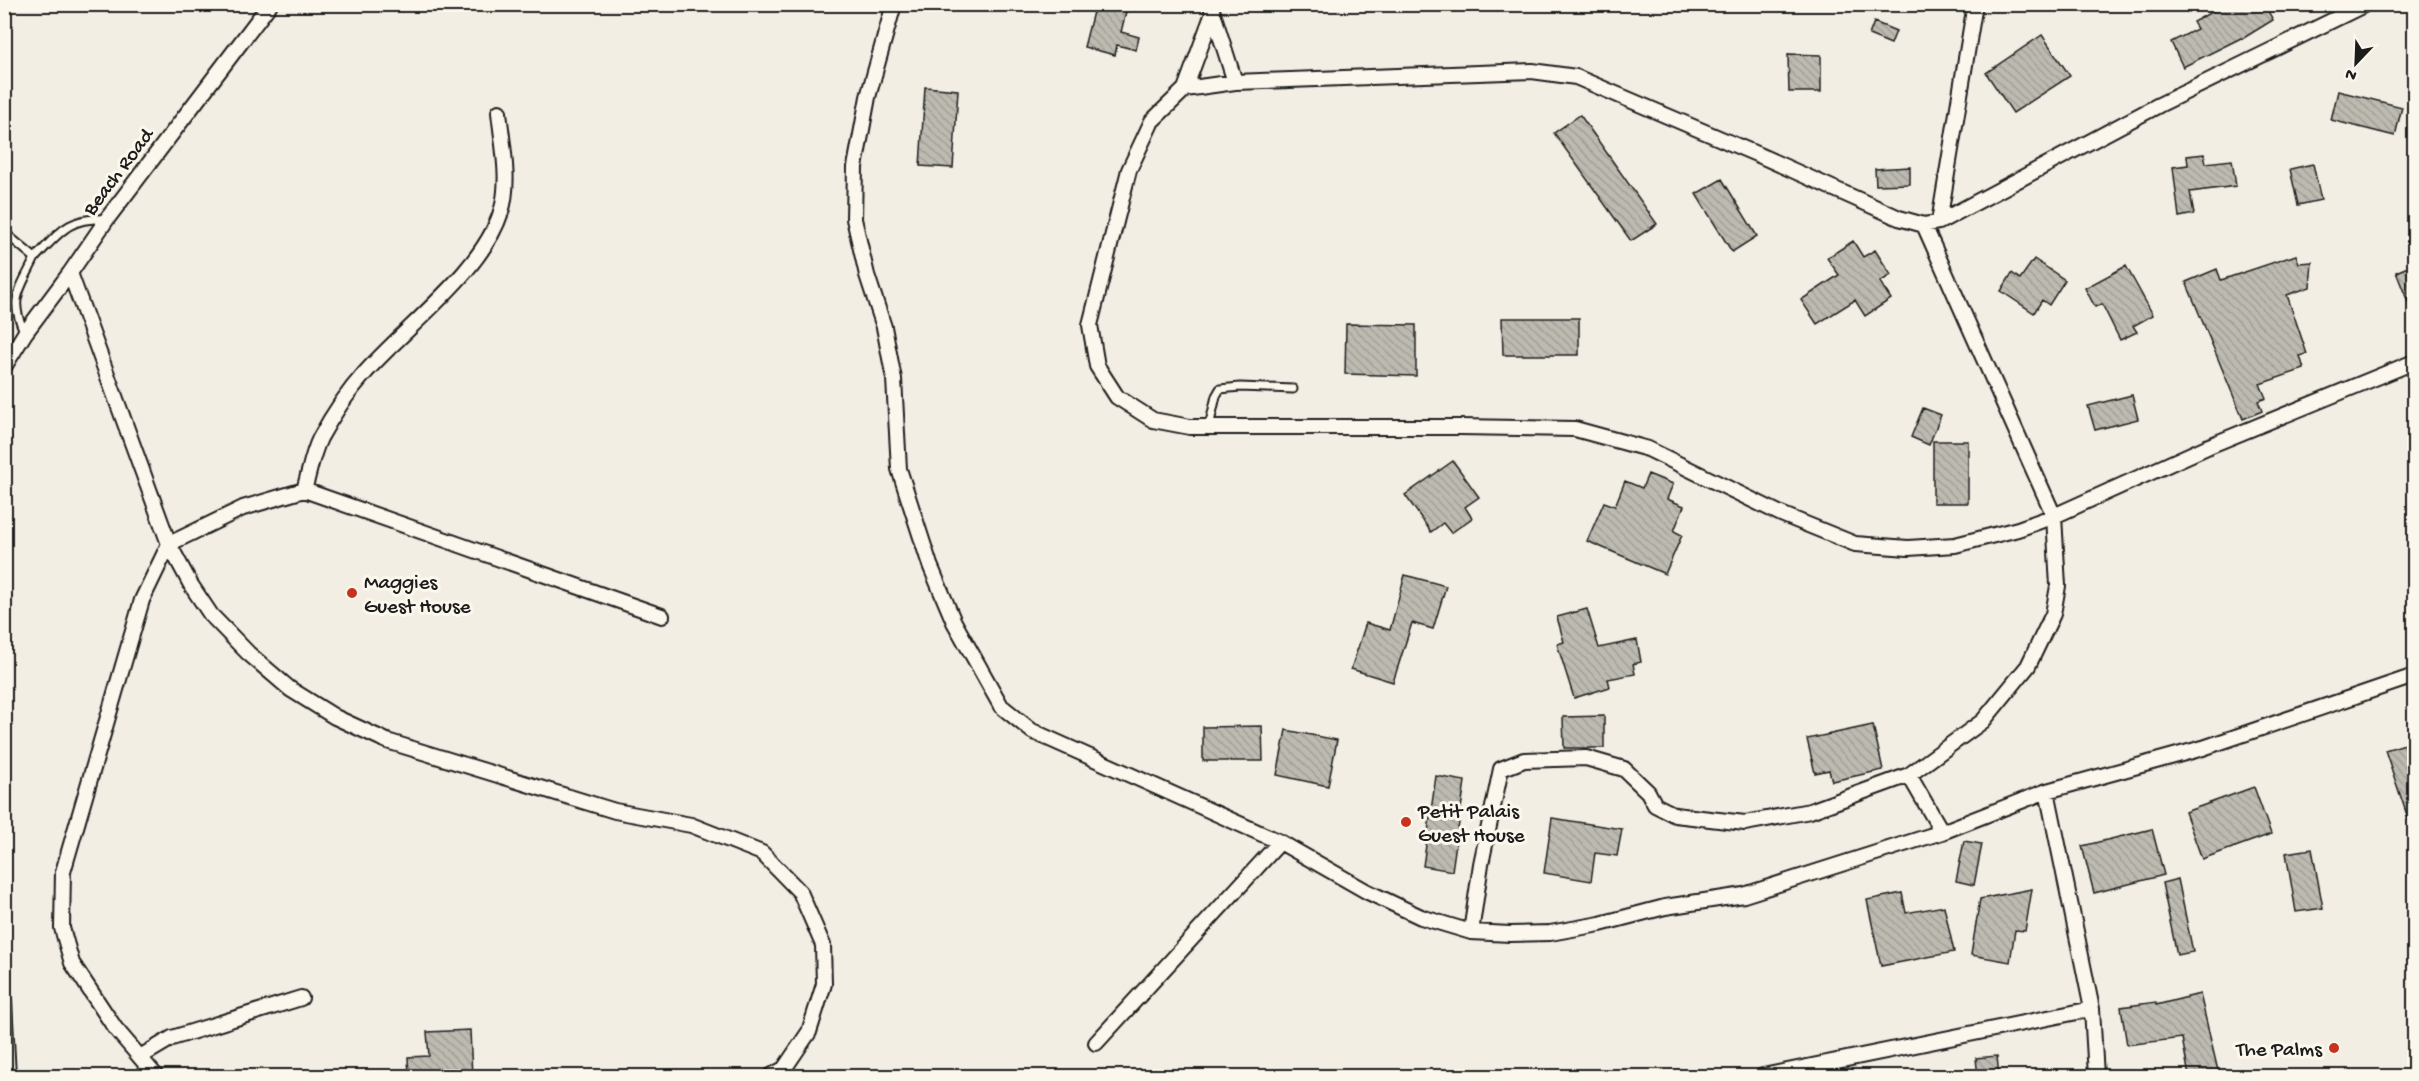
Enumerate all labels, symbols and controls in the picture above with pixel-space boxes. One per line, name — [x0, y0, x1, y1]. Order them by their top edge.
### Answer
north arrow — [2326, 33, 2386, 93]
text: N — [2342, 63, 2360, 84]
street label: Beach Road — [78, 123, 162, 222]
place label: Maggies Guest House — [364, 572, 472, 621]
marker: Maggies Guest House — [345, 586, 359, 600]
place label: Petit Palais Guest House — [1417, 801, 1526, 850]
marker: Petit Palais Guest House — [1399, 815, 1413, 829]
place label: The Palms — [2235, 1039, 2323, 1064]
marker: The Palms — [2327, 1041, 2341, 1055]

